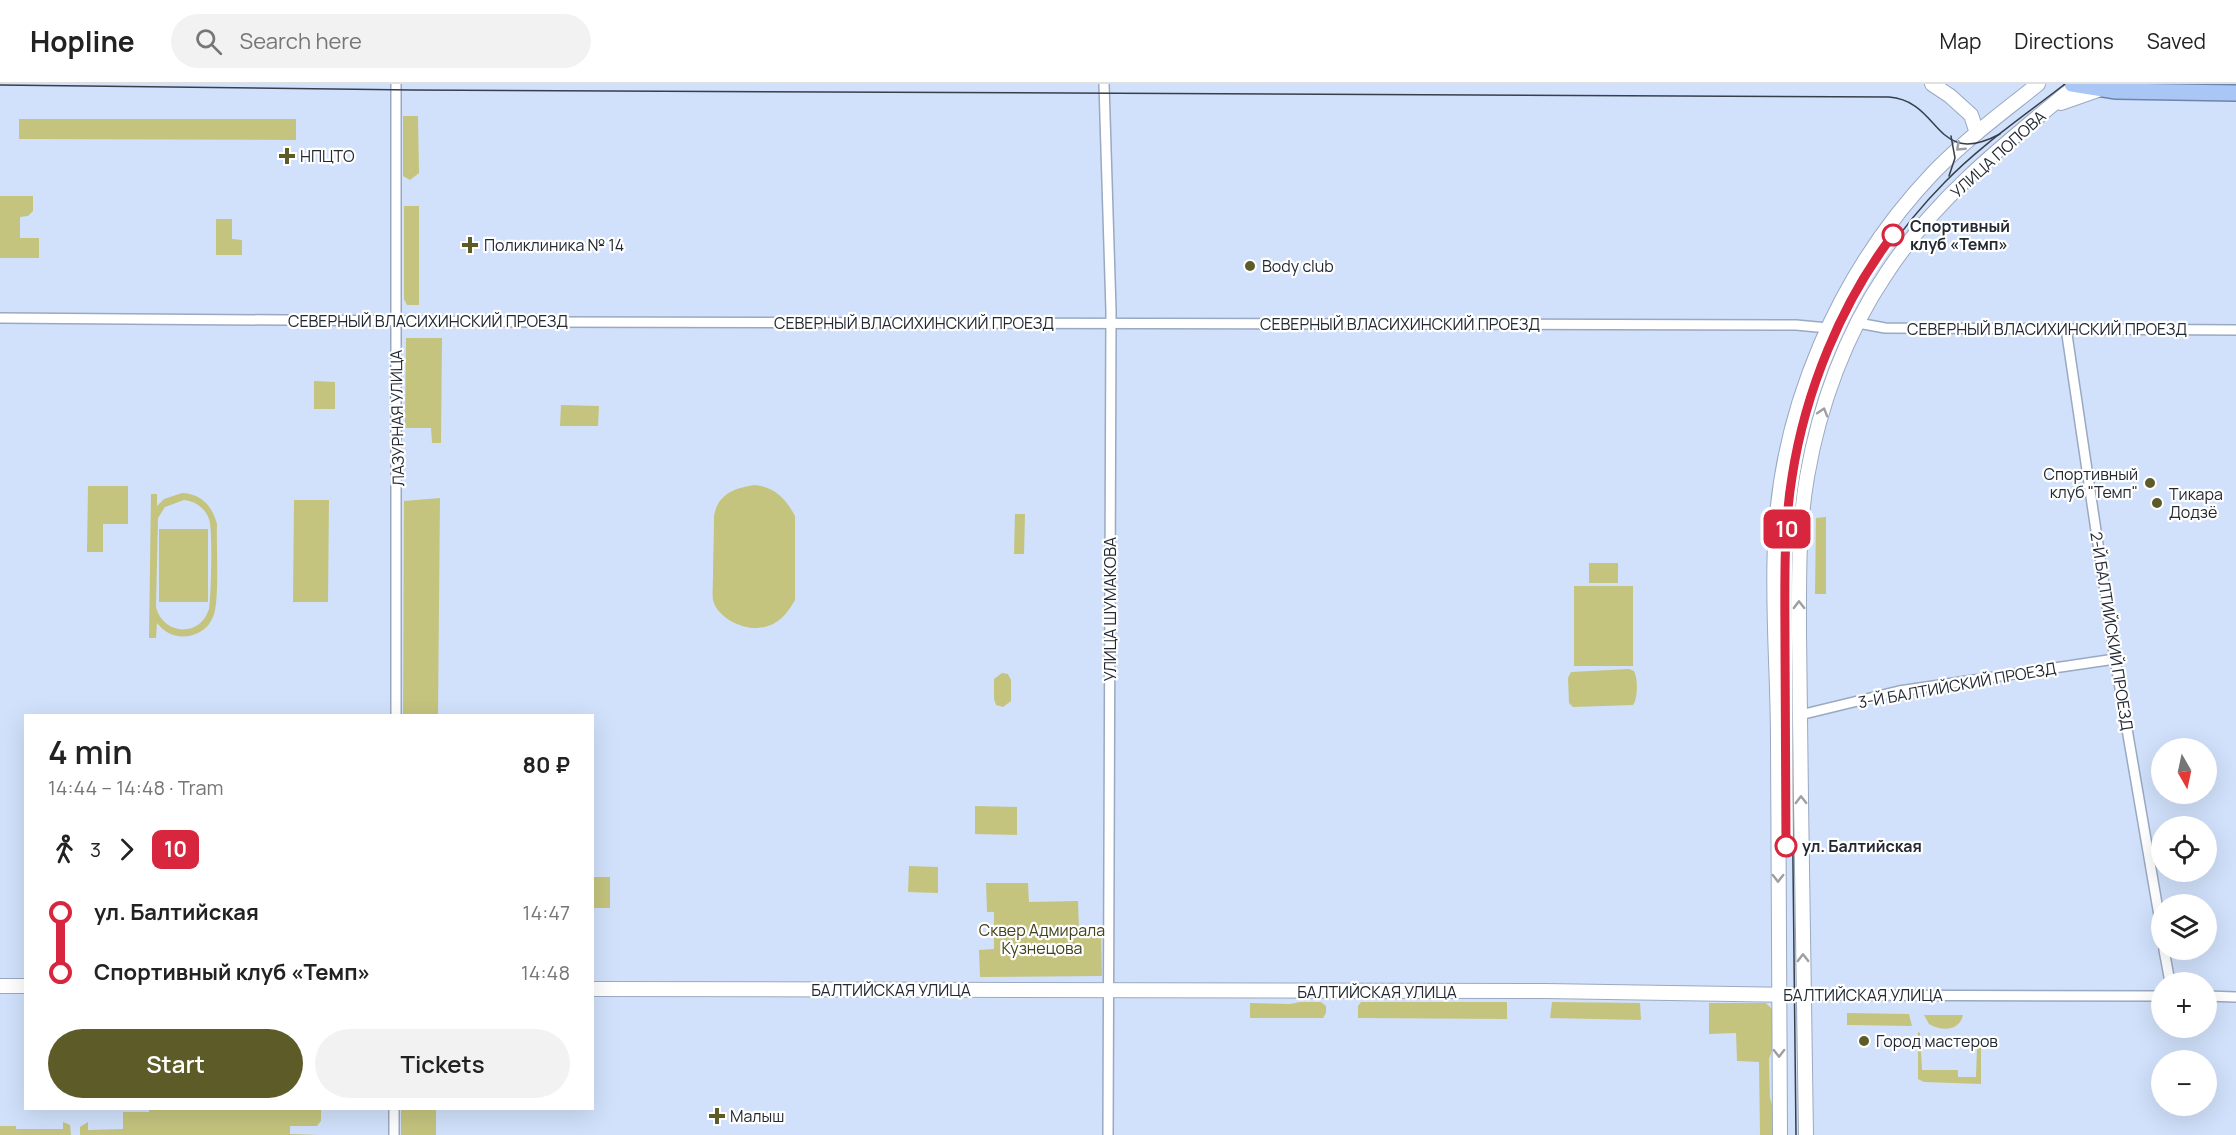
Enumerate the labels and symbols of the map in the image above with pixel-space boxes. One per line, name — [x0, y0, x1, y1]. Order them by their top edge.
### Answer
street label: УЛИЦА ПОПОВА — [1946, 105, 2050, 203]
one-way arrow — [1956, 140, 1967, 151]
place label: НПЦТО — [300, 145, 355, 167]
marker: НПЦТО — [278, 147, 296, 165]
place label: Спортивный клуб «Темп» — [1910, 215, 2010, 255]
marker: Спортивный клуб «Темп» — [1882, 224, 1904, 246]
place label: Поликлиника № 14 — [484, 234, 624, 256]
marker: Поликлиника № 14 — [461, 236, 479, 254]
place label: Body club — [1262, 255, 1334, 277]
marker: Body club — [1243, 259, 1257, 273]
street label: СЕВЕРНЫЙ ВЛАСИХИНСКИЙ ПРОЕЗД — [288, 310, 568, 332]
street label: СЕВЕРНЫЙ ВЛАСИХИНСКИЙ ПРОЕЗД — [774, 312, 1054, 334]
street label: СЕВЕРНЫЙ ВЛАСИХИНСКИЙ ПРОЕЗД — [1260, 313, 1540, 335]
street label: СЕВЕРНЫЙ ВЛАСИХИНСКИЙ ПРОЕЗД — [1907, 318, 2187, 340]
street label: ЛАЗУРНАЯ УЛИЦА — [385, 349, 409, 487]
one-way arrow — [1816, 408, 1828, 418]
place label: Спортивный клуб "Темп" — [2043, 463, 2138, 503]
marker: Спортивный клуб "Темп" — [2143, 476, 2157, 490]
place label: Тикара Додзё — [2169, 483, 2223, 523]
marker: Тикара Додзё — [2150, 496, 2164, 510]
line badge: 10 — [1760, 510, 1814, 548]
street label: 2-Й БАЛТИЙСКИЙ ПРОЕЗД — [2085, 530, 2139, 732]
street label: УЛИЦА ШУМАКОВА — [1099, 537, 1121, 681]
one-way arrow — [1793, 601, 1805, 610]
street label: 3-Й БАЛТИЙСКИЙ ПРОЕЗД — [1856, 657, 2058, 713]
north arrow — [2151, 738, 2217, 804]
one-way arrow — [1795, 796, 1808, 805]
marker: ул. Балтийская — [1775, 835, 1797, 857]
place label: ул. Балтийская — [1802, 835, 1922, 857]
one-way arrow — [1772, 874, 1784, 883]
park label: Сквер Адмирала Кузнецова — [979, 919, 1105, 959]
one-way arrow — [1797, 954, 1810, 963]
street label: БАЛТИЙСКАЯ УЛИЦА — [811, 979, 971, 1001]
street label: БАЛТИЙСКАЯ УЛИЦА — [1297, 981, 1457, 1003]
street label: БАЛТИЙСКАЯ УЛИЦА — [1783, 984, 1943, 1006]
place label: Город мастеров — [1876, 1030, 1998, 1052]
marker: Город мастеров — [1857, 1034, 1871, 1048]
one-way arrow — [1773, 1049, 1785, 1058]
place label: Малыш — [730, 1105, 784, 1127]
marker: Малыш — [708, 1107, 726, 1125]

